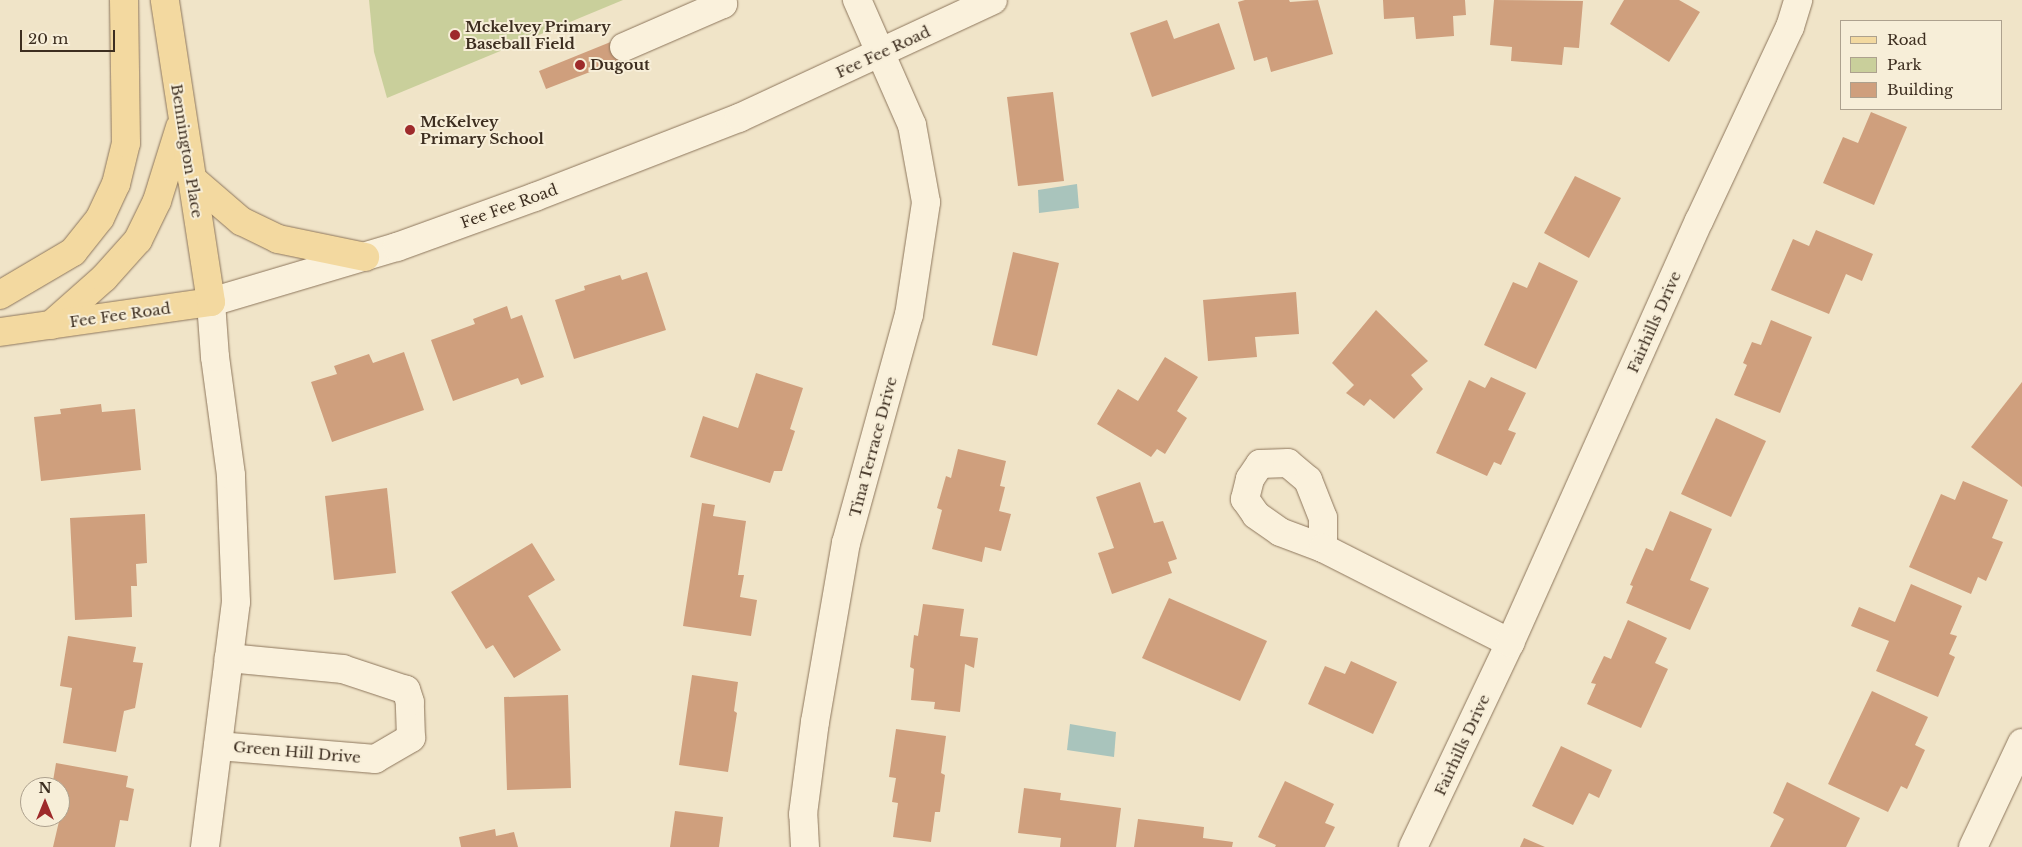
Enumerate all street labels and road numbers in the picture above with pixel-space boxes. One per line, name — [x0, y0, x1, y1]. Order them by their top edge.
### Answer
street label: Fee Fee Road — [833, 22, 933, 82]
street label: Bennington Place — [168, 83, 206, 219]
street label: Fee Fee Road — [458, 180, 560, 232]
street label: Fairhills Drive — [1624, 268, 1684, 376]
street label: Fee Fee Road — [68, 299, 172, 331]
street label: Tina Terrace Drive — [846, 375, 900, 519]
street label: Fairhills Drive — [1431, 692, 1493, 798]
street label: Green Hill Drive — [233, 737, 361, 767]

